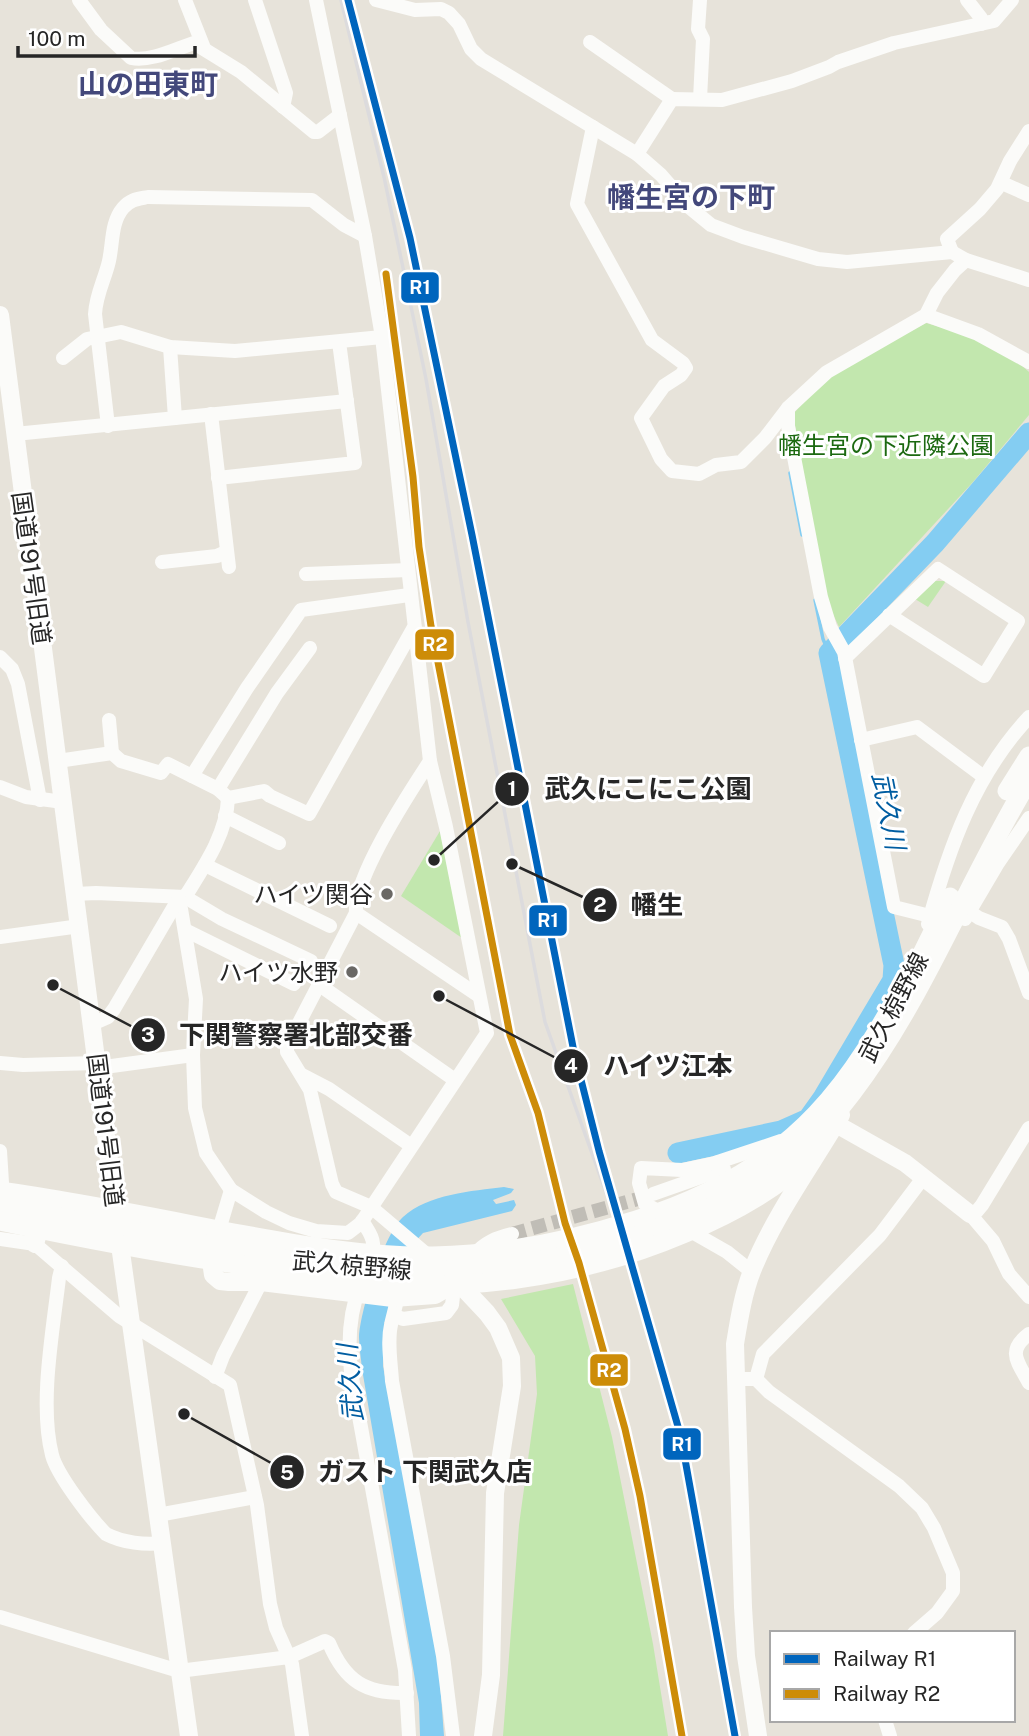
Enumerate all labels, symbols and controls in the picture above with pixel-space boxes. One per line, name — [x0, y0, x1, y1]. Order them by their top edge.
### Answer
scale bar — [18, 14, 194, 58]
text: 100 m — [28, 26, 85, 51]
district label: 山の田東町 — [78, 67, 218, 100]
district label: 幡生宮の下町 — [607, 180, 775, 213]
line badge: R1 — [400, 271, 440, 304]
text: R1 — [409, 276, 431, 298]
park label: 幡生宮の下近隣公園 — [778, 431, 994, 459]
street label: 国道191号旧道 — [7, 490, 57, 646]
line badge: R2 — [414, 628, 455, 661]
text: R2 — [422, 633, 448, 655]
callout: 武久にこにこ公園 — [495, 765, 766, 812]
water label: 武久川 — [866, 770, 912, 855]
text: 武久にこにこ公園 — [545, 773, 751, 804]
text: 1 — [508, 776, 517, 801]
place label: ハイツ関谷 — [253, 880, 373, 908]
callout: 幡生 — [582, 882, 697, 929]
marker: ハイツ関谷 — [379, 886, 395, 902]
text: 幡生 — [631, 889, 683, 920]
text: 2 — [593, 892, 607, 917]
line badge: R1 — [528, 904, 568, 937]
text: R1 — [537, 909, 559, 931]
street label: 武久椋野線 — [852, 947, 934, 1067]
place label: ハイツ水野 — [218, 958, 338, 986]
marker: ハイツ水野 — [344, 964, 360, 980]
callout: 下関警察署北部交番 — [130, 1011, 427, 1058]
text: 下関警察署北部交番 — [179, 1019, 413, 1050]
text: 3 — [141, 1022, 155, 1047]
callout: ハイツ江本 — [554, 1042, 747, 1089]
text: ハイツ江本 — [603, 1050, 733, 1081]
street label: 国道191号旧道 — [83, 1052, 129, 1208]
text: 4 — [564, 1053, 578, 1078]
street label: 武久椋野線 — [291, 1246, 413, 1284]
water label: 武久川 — [331, 1340, 369, 1423]
line badge: R2 — [589, 1353, 629, 1387]
text: R2 — [596, 1359, 622, 1381]
line badge: R1 — [662, 1427, 702, 1461]
text: R1 — [671, 1433, 693, 1455]
callout: ガスト 下関武久店 — [269, 1449, 546, 1496]
text: ガスト 下関武久店 — [318, 1456, 532, 1487]
text: 5 — [280, 1460, 294, 1485]
legend — [770, 1631, 1015, 1722]
text: Railway R1 — [833, 1646, 936, 1671]
text: Railway R2 — [833, 1681, 940, 1706]

